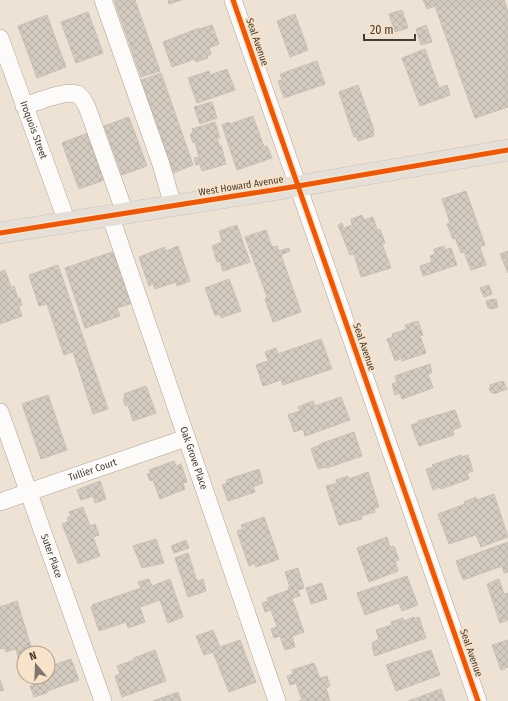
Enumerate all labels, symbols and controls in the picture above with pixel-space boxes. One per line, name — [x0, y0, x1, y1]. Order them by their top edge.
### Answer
scale bar — [364, 16, 415, 42]
street label: Seal Avenue — [243, 17, 271, 67]
text: 20 m — [370, 23, 394, 37]
street label: Iroquois Street — [17, 99, 50, 161]
street label: West Howard Avenue — [198, 173, 284, 199]
street label: Seal Avenue — [350, 322, 378, 372]
street label: Oak Grove Place — [177, 425, 210, 491]
street label: Tullier Court — [67, 456, 119, 484]
street label: Suter Place — [38, 533, 65, 580]
street label: Seal Avenue — [457, 628, 485, 678]
north arrow — [16, 645, 56, 685]
text: N — [28, 649, 38, 663]

